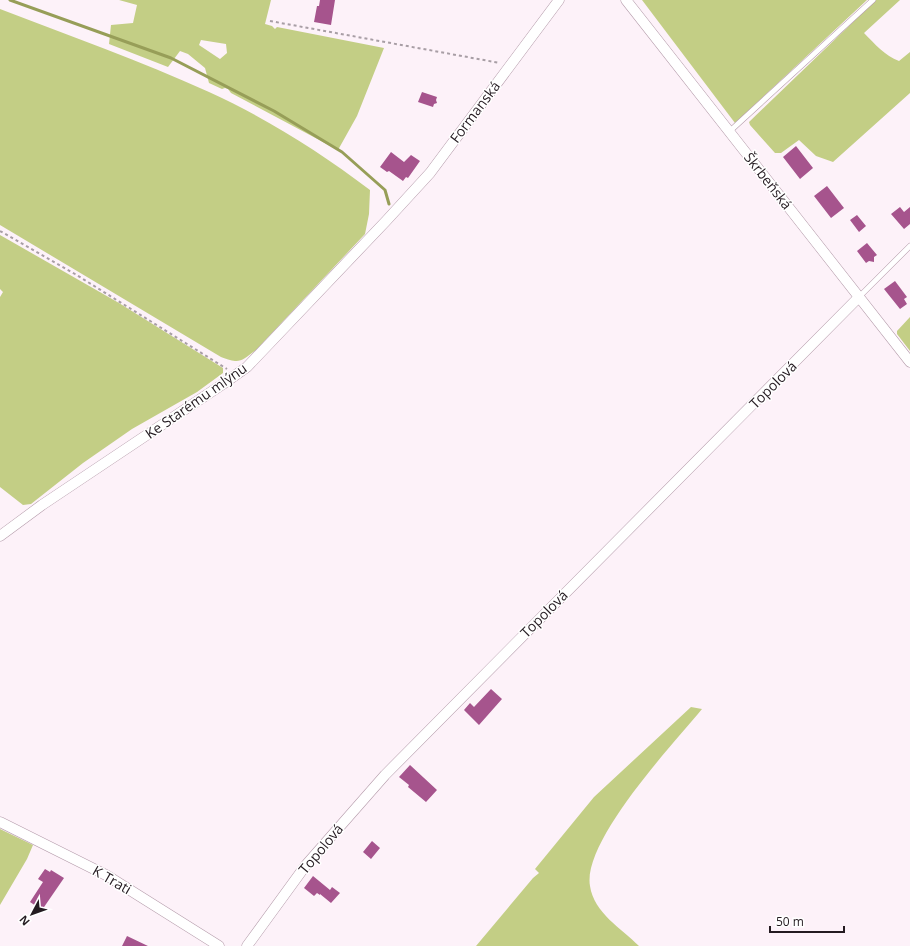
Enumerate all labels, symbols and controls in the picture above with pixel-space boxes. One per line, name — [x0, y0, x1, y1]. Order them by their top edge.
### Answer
street label: Formanská — [445, 77, 504, 146]
street label: Škrbeňská — [740, 148, 797, 213]
street label: Topolová — [745, 357, 801, 413]
street label: Ke Starému mlýnu — [141, 358, 250, 443]
street label: Topolová — [516, 586, 572, 642]
street label: Topolová — [294, 820, 347, 878]
street label: K Trati — [89, 861, 135, 898]
north arrow — [12, 894, 52, 934]
scale bar — [770, 908, 844, 934]
text: N — [15, 913, 33, 929]
text: 50 m — [776, 913, 804, 930]

